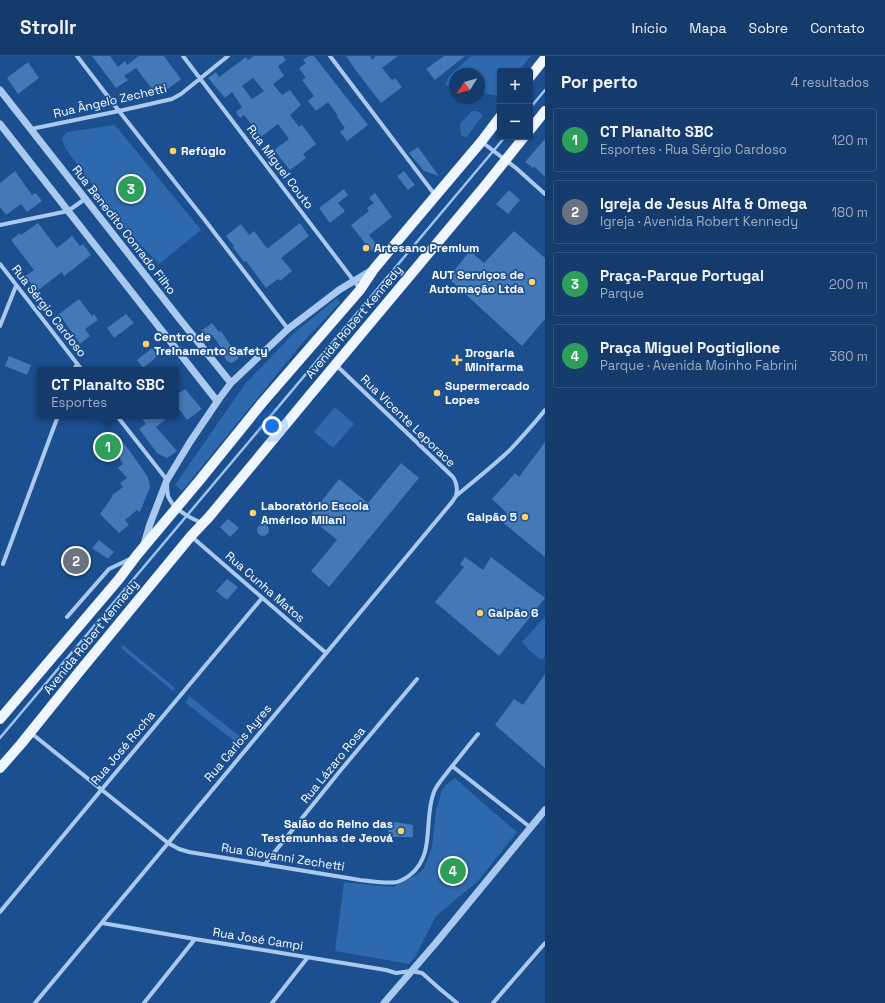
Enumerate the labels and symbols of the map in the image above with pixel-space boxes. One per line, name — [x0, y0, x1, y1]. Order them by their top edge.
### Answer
north arrow — [449, 68, 485, 104]
street label: Rua Ângelo Zechetti — [52, 80, 168, 122]
street label: Rua Miguel Couto — [243, 122, 317, 212]
place label: Refúgio — [181, 143, 226, 159]
marker: Refúgio — [168, 146, 178, 156]
street label: Rua Benedito Conrado Filho — [69, 162, 179, 298]
pin: 3 — [118, 174, 144, 204]
place label: Artesano Premium — [374, 240, 479, 256]
marker: Artesano Premium — [361, 243, 371, 253]
street label: Rua Sérgio Cardoso — [8, 262, 90, 360]
street label: Avenida Robert Kennedy — [302, 262, 406, 382]
place label: AUT Serviços de Automação Ltda — [429, 267, 524, 297]
marker: AUT Serviços de Automação Ltda — [527, 277, 537, 287]
place label: Centro de Treinamento Safety — [154, 329, 268, 359]
marker: Centro de Treinamento Safety — [141, 339, 151, 349]
place label: Drogaria Minifarma — [465, 345, 523, 375]
marker: Drogaria Minifarma — [452, 355, 462, 365]
street label: Rua Vicente Leporace — [357, 371, 459, 471]
place label: Supermercado Lopes — [445, 378, 530, 408]
marker: Supermercado Lopes — [432, 388, 442, 398]
your location — [262, 416, 282, 436]
pin: 1 — [95, 432, 121, 462]
place label: Laboratório Escola Américo Milani — [261, 498, 369, 528]
marker: Laboratório Escola Américo Milani — [248, 508, 258, 518]
place label: Galpão 5 — [467, 509, 517, 525]
marker: Galpão 5 — [520, 512, 530, 522]
pin: 2 — [63, 546, 89, 576]
street label: Rua Cunha Matos — [222, 548, 308, 626]
street label: Avenida Robert Kennedy — [40, 577, 142, 697]
place label: Galpão 6 — [488, 605, 538, 621]
marker: Galpão 6 — [475, 608, 485, 618]
street label: Rua Carlos Ayres — [201, 701, 275, 785]
street label: Rua José Rocha — [87, 708, 159, 788]
street label: Rua Lázaro Rosa — [297, 723, 369, 807]
place label: Salão do Reino das Testemunhas de Jeová — [261, 816, 393, 846]
marker: Salão do Reino das Testemunhas de Jeová — [396, 826, 406, 836]
street label: Rua Giovanni Zechetti — [220, 839, 346, 875]
pin: 4 — [440, 856, 466, 886]
street label: Rua José Campi — [212, 924, 304, 954]

